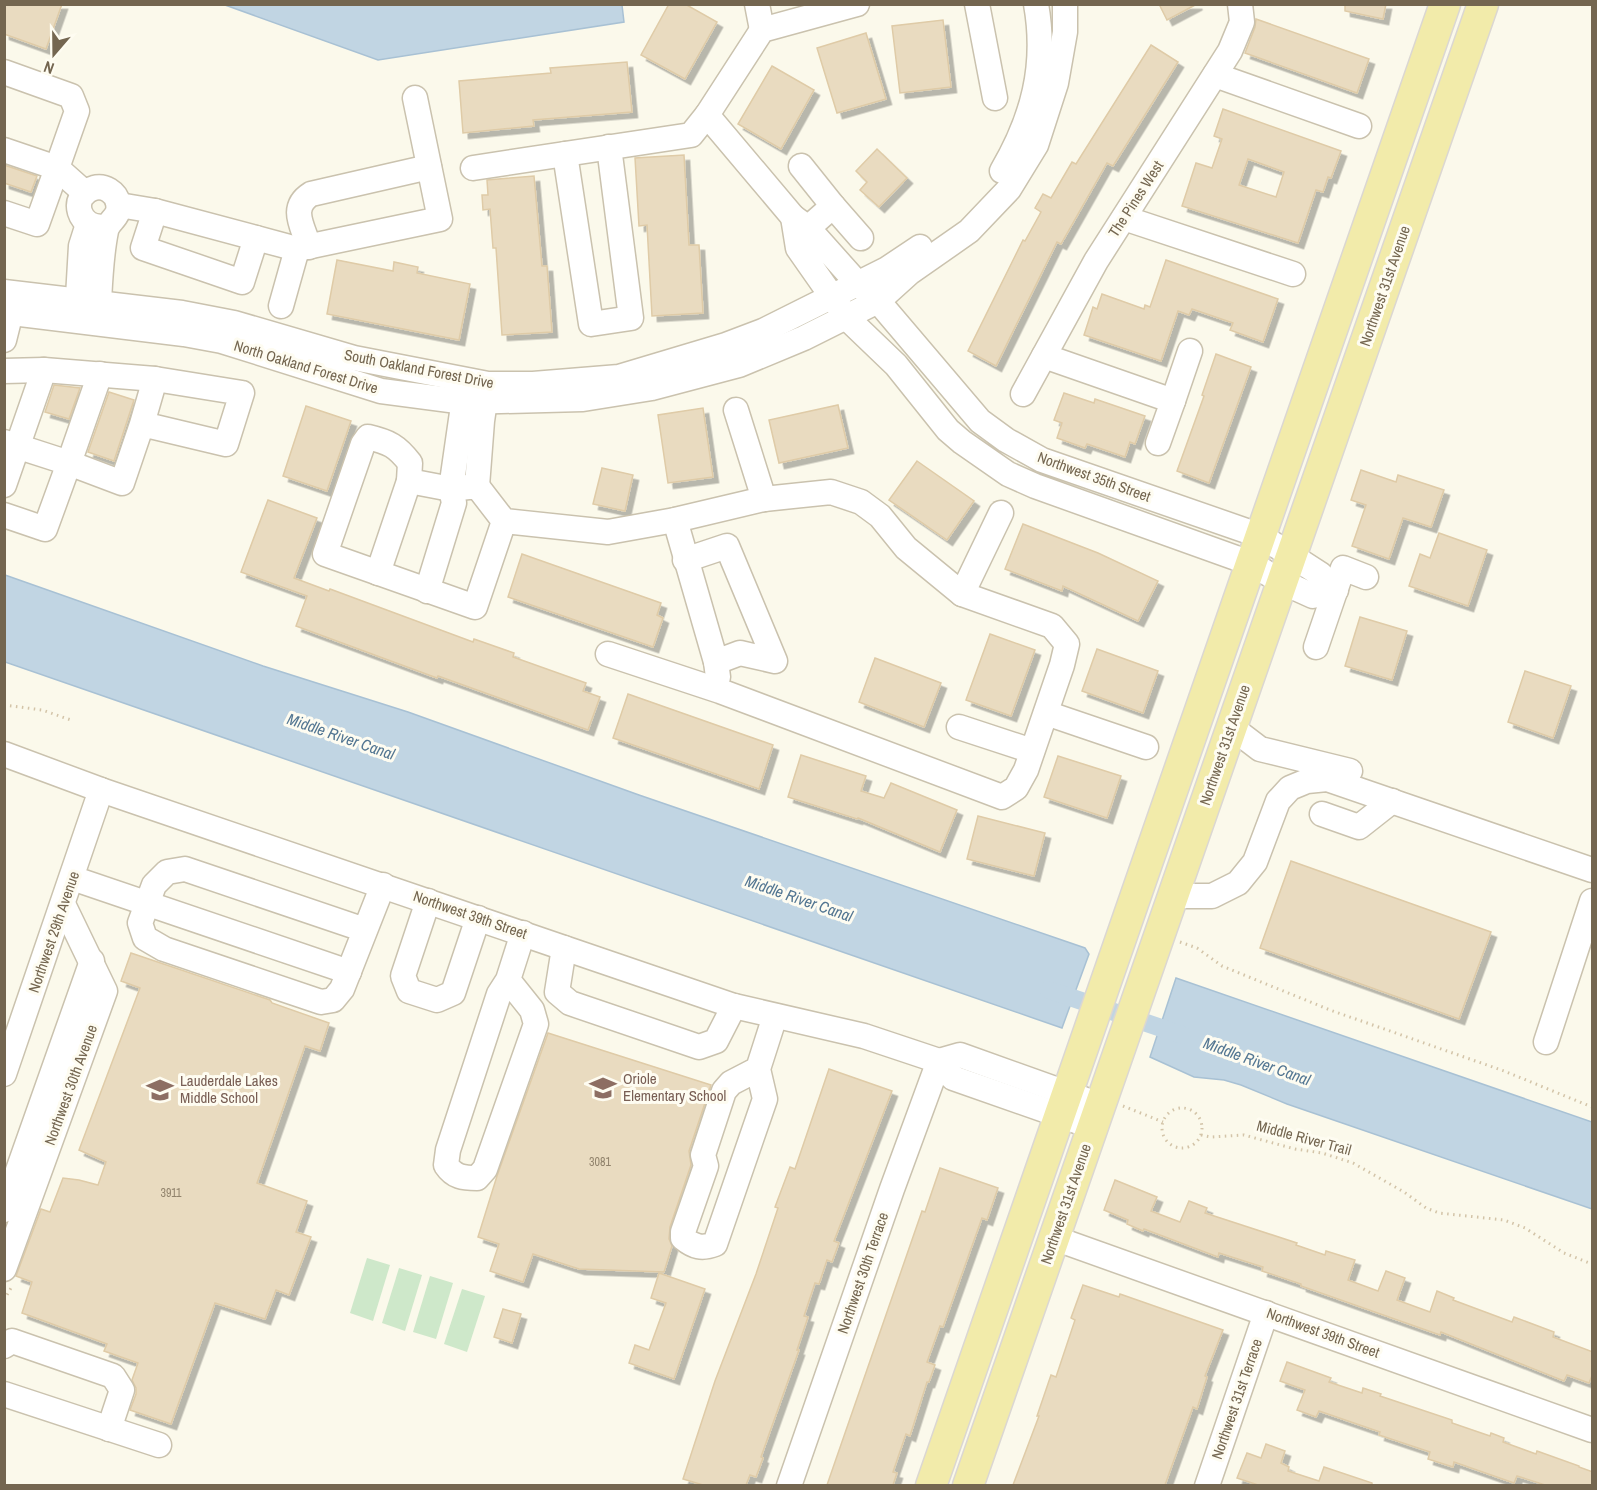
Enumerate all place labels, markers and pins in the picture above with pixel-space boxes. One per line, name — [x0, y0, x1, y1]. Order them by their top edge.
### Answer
place label: Oriole Elementary School — [623, 1068, 726, 1106]
place label: Lauderdale Lakes Middle School — [180, 1070, 278, 1108]
school or university icon: Oriole Elementary School — [588, 1073, 618, 1103]
school or university icon: Lauderdale Lakes Middle School — [145, 1075, 175, 1105]

